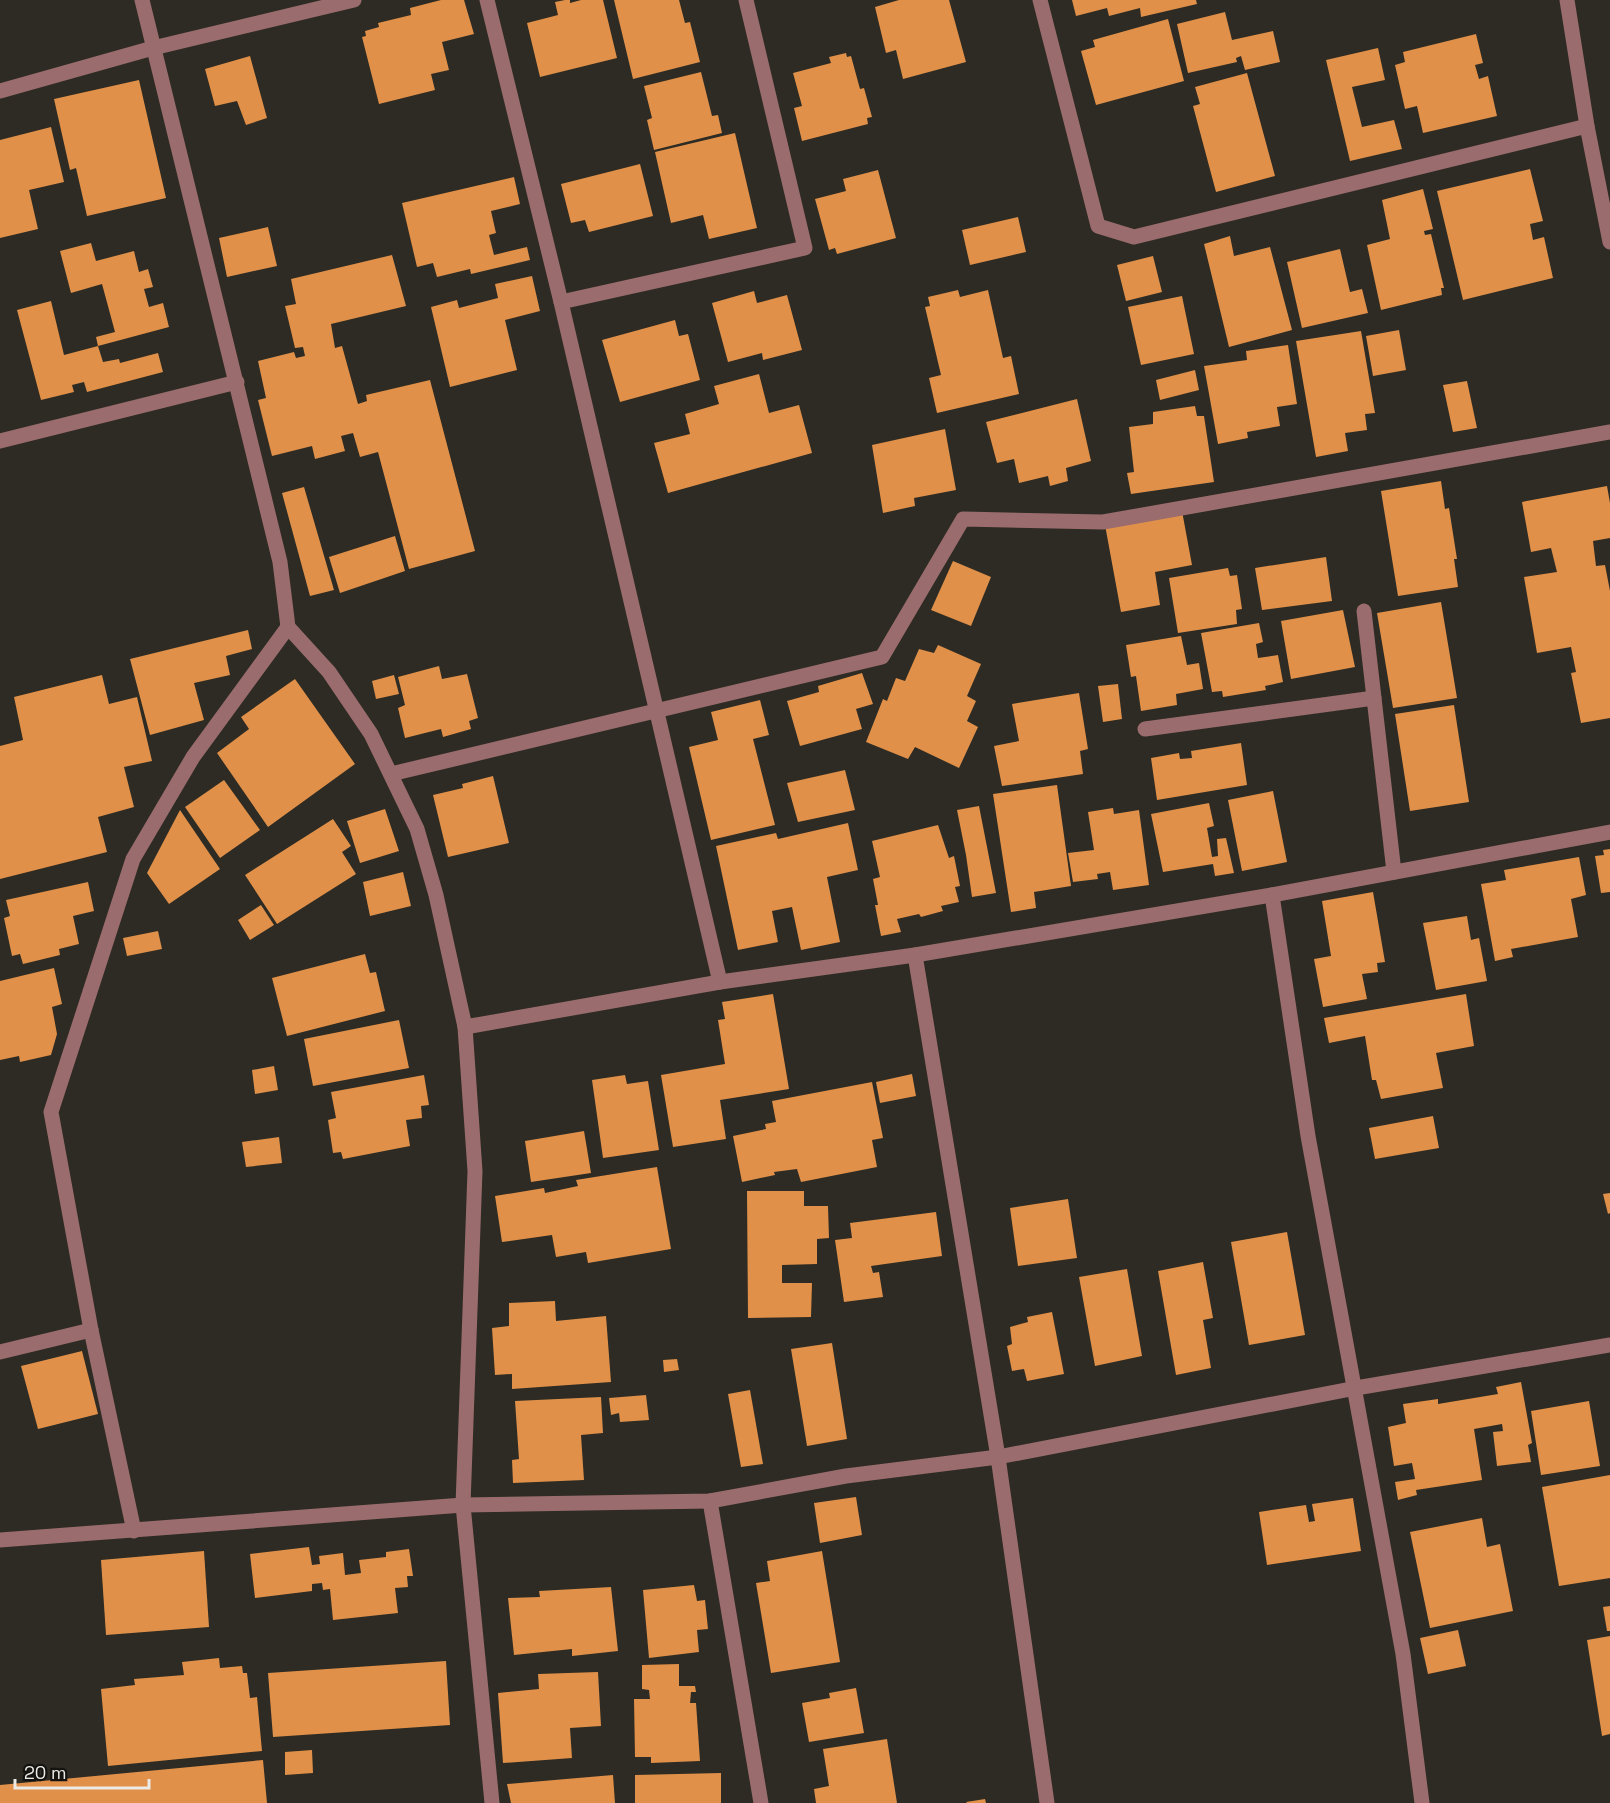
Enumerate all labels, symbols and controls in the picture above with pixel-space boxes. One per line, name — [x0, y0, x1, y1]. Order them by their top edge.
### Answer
scale bar — [15, 1752, 148, 1790]
text: 20 m — [24, 1761, 67, 1784]

